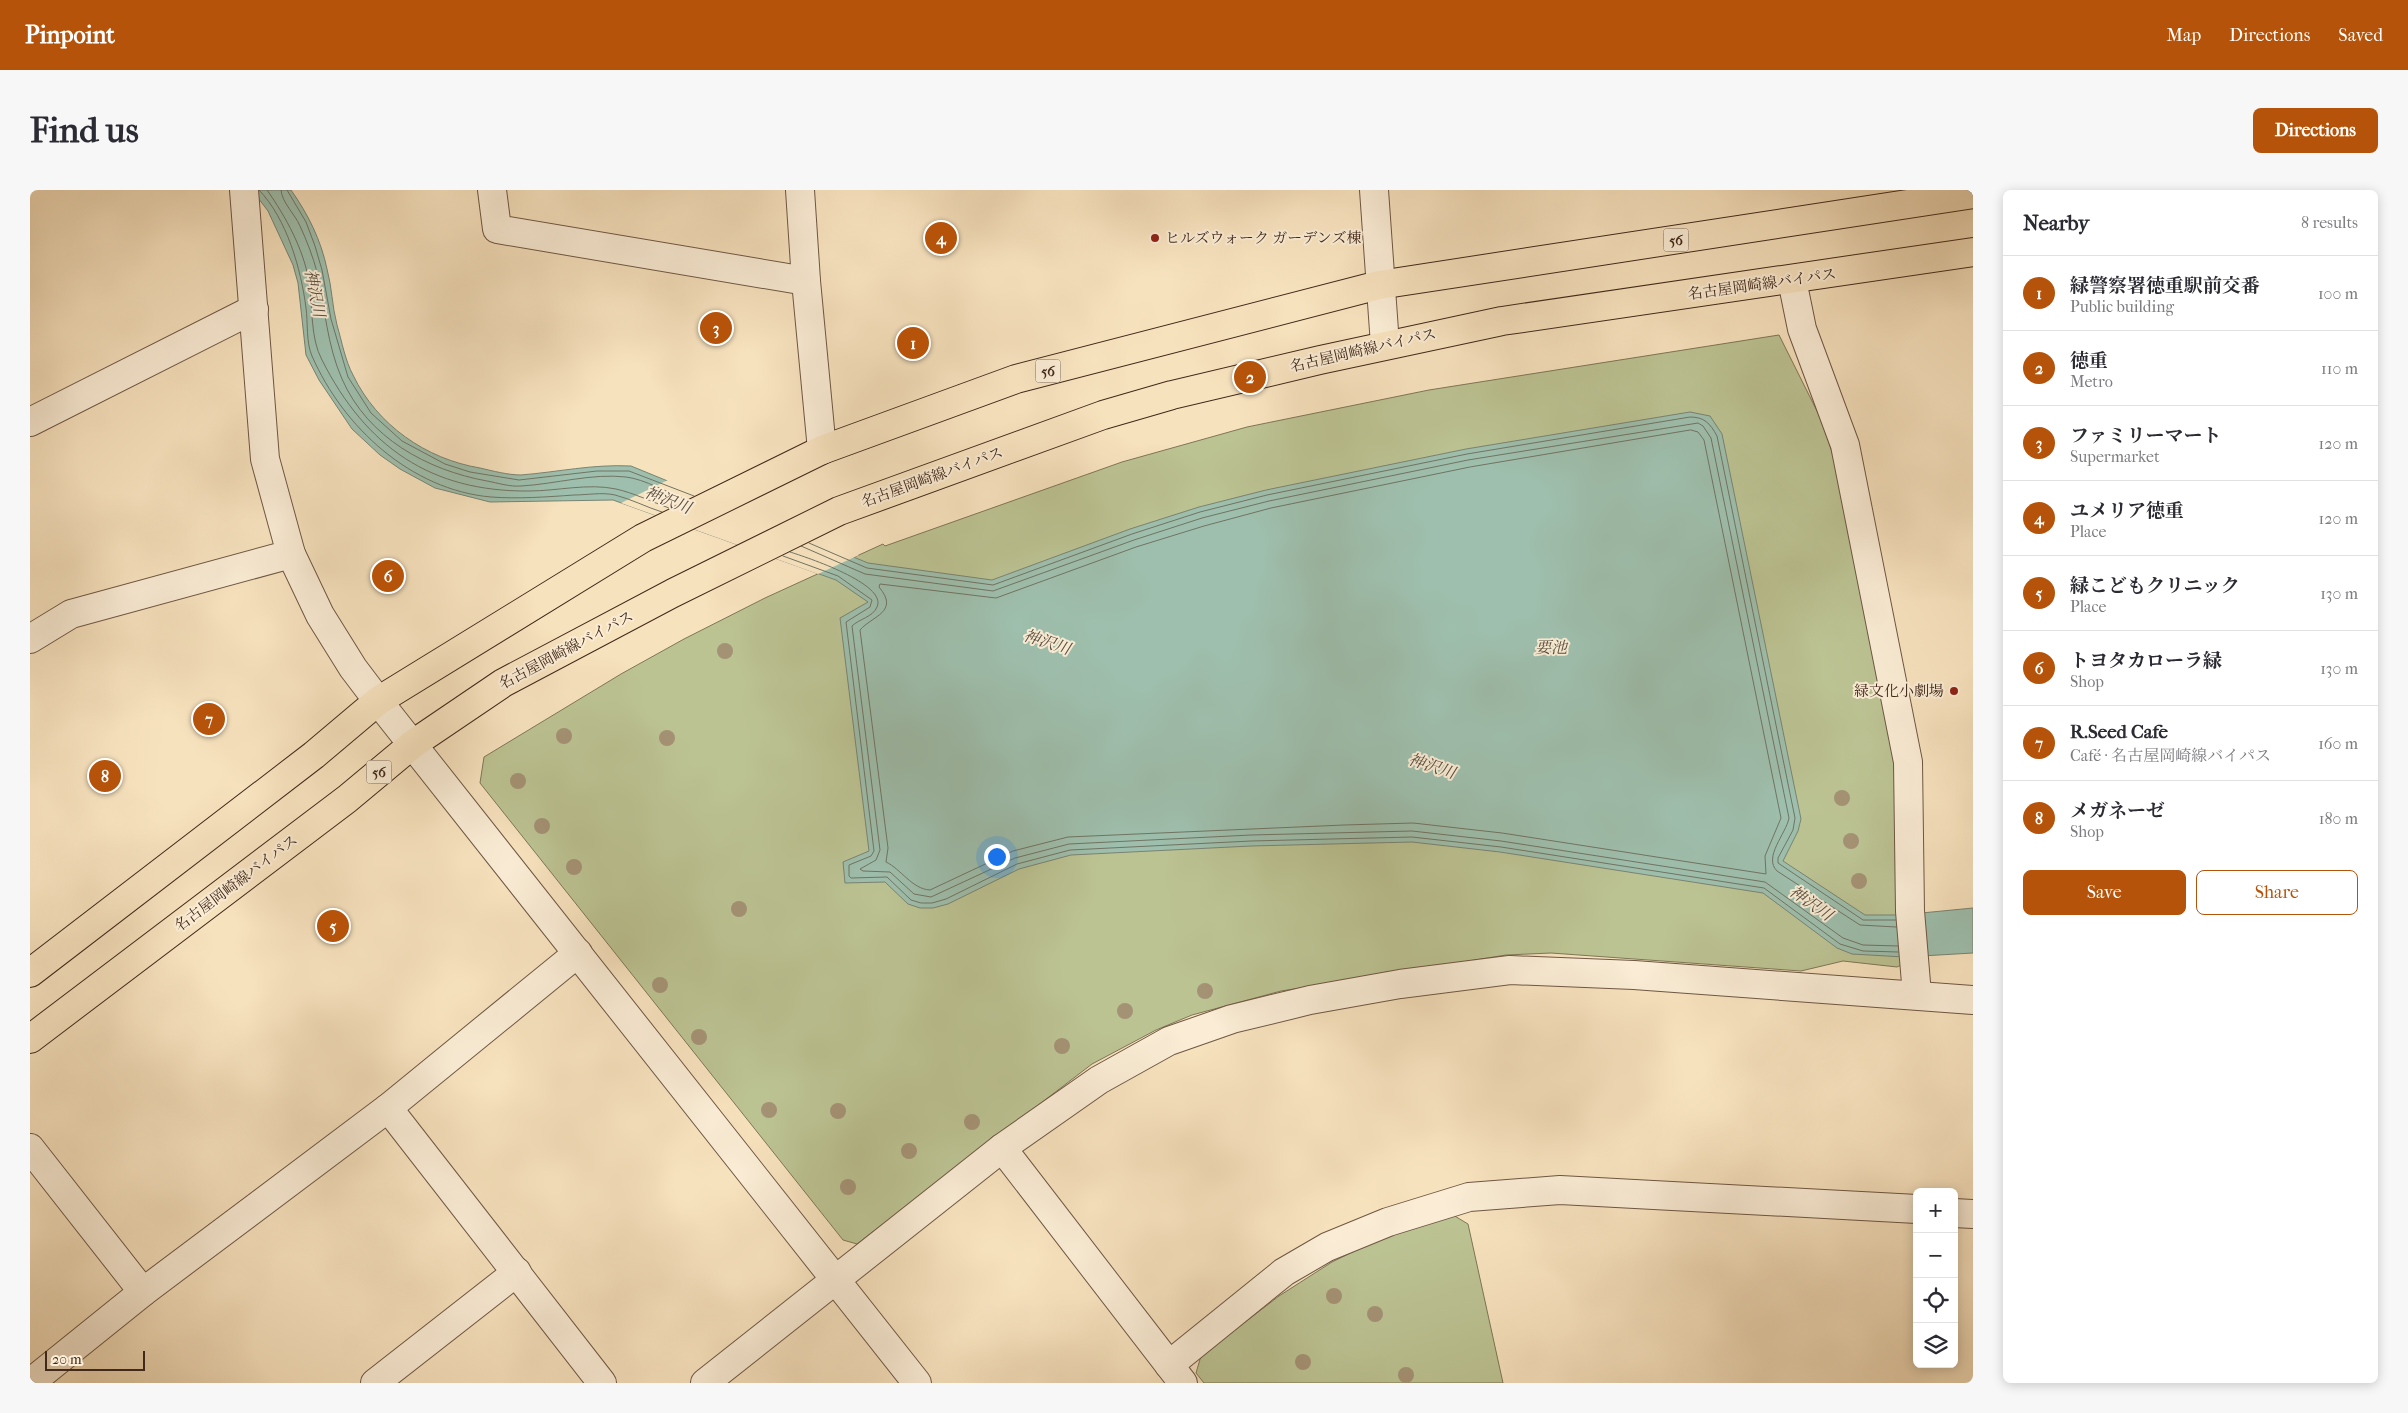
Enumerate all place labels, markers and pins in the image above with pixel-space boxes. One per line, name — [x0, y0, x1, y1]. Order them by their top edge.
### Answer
pin: 4 — [925, 219, 957, 257]
place label: ヒルズウォーク ガーデンズ棟 — [1165, 229, 1361, 247]
marker: ヒルズウォーク ガーデンズ棟 — [1149, 232, 1161, 244]
pin: 3 — [700, 309, 732, 347]
pin: 1 — [897, 324, 929, 362]
pin: 2 — [1234, 358, 1266, 396]
pin: 6 — [372, 557, 404, 595]
place label: 緑文化小劇場 — [1854, 682, 1944, 700]
marker: 緑文化小劇場 — [1948, 685, 1960, 697]
pin: 7 — [193, 700, 225, 738]
pin: 8 — [89, 757, 121, 795]
pin: 5 — [317, 907, 349, 945]

